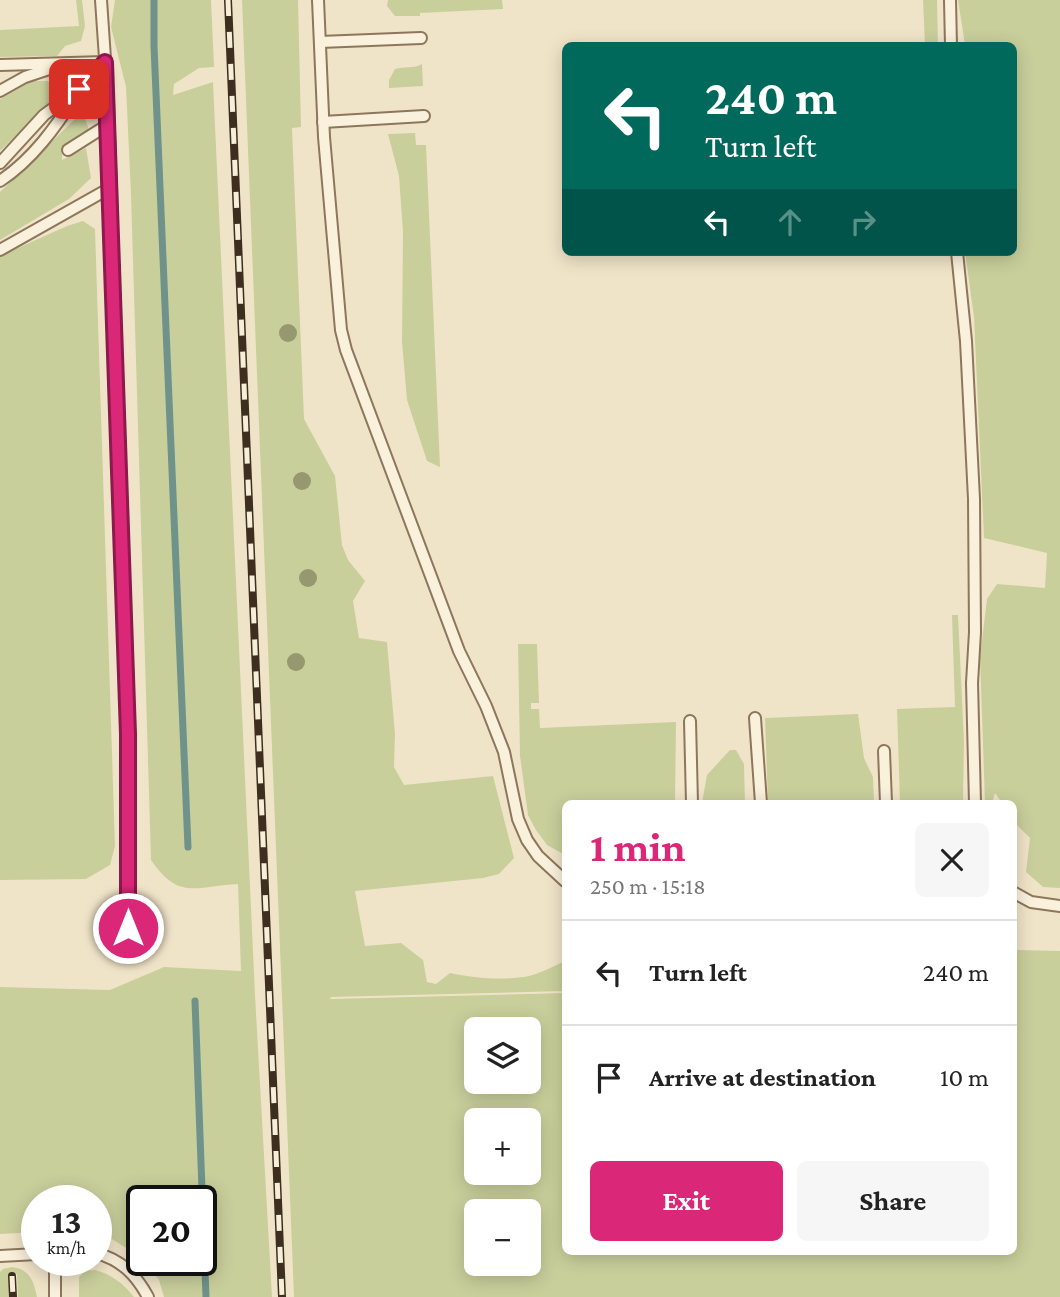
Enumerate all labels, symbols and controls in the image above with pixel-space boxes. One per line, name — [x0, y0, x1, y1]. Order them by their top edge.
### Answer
pin — [49, 59, 109, 119]
icon: arrive — [60, 70, 98, 108]
icon: left — [590, 70, 681, 161]
text: 240 m — [705, 70, 837, 125]
text: Turn left — [705, 128, 816, 164]
icon: left — [698, 203, 736, 241]
icon: ahead — [771, 203, 809, 241]
icon: right — [844, 203, 882, 241]
text: 1 min — [590, 823, 686, 870]
button: close — [915, 823, 989, 897]
text: 250 m · 15:18 — [590, 873, 706, 899]
position arrow — [91, 891, 165, 965]
icon: left — [590, 954, 628, 992]
text: Turn left — [649, 958, 747, 987]
text: 240 m — [923, 958, 989, 987]
map controls — [464, 1017, 541, 1276]
button: layers — [464, 1017, 541, 1094]
icon: arrive — [590, 1059, 628, 1097]
text: Arrive at destination — [649, 1063, 876, 1092]
text: 10 m — [940, 1063, 989, 1092]
button: + — [464, 1108, 541, 1185]
button: Exit — [590, 1161, 783, 1241]
button: Share — [797, 1161, 989, 1241]
speed limit sign: 20 — [126, 1185, 217, 1276]
button: − — [464, 1199, 541, 1276]
text: 13 — [51, 1202, 82, 1241]
text: km/h — [47, 1238, 86, 1258]

